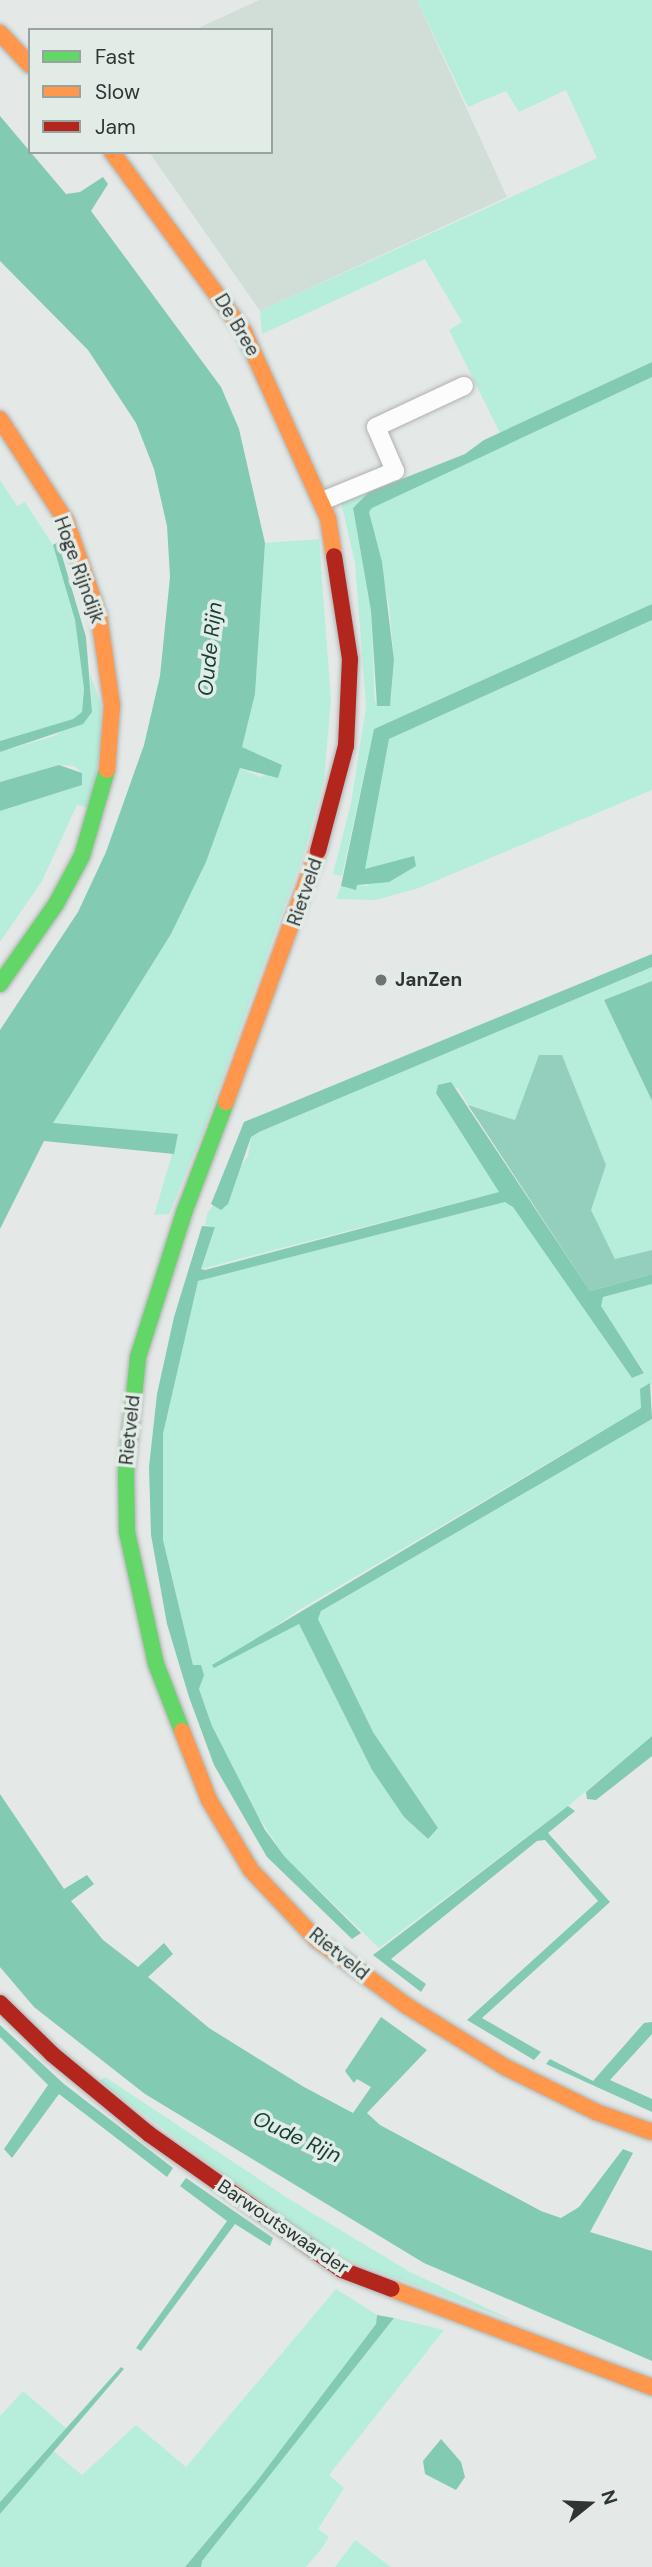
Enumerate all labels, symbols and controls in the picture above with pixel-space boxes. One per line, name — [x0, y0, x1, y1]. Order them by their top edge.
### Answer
legend — [28, 28, 273, 154]
text: Fast — [95, 43, 135, 71]
text: Slow — [95, 78, 140, 106]
text: Jam — [95, 113, 136, 141]
street label: De Bree — [210, 290, 264, 360]
street label: Hoge Rijndijk — [49, 514, 109, 626]
water label: Oude Rijn — [193, 601, 227, 697]
street label: Rietveld — [283, 855, 327, 929]
place label: JanZen — [395, 969, 462, 991]
marker: JanZen — [373, 972, 389, 988]
street label: Rietveld — [115, 1394, 145, 1466]
street label: Rietveld — [305, 1923, 373, 1985]
water label: Oude Rijn — [249, 2106, 345, 2168]
street label: Barwoutswaarder — [213, 2175, 353, 2279]
north arrow — [554, 2469, 624, 2539]
text: N — [595, 2487, 623, 2508]

